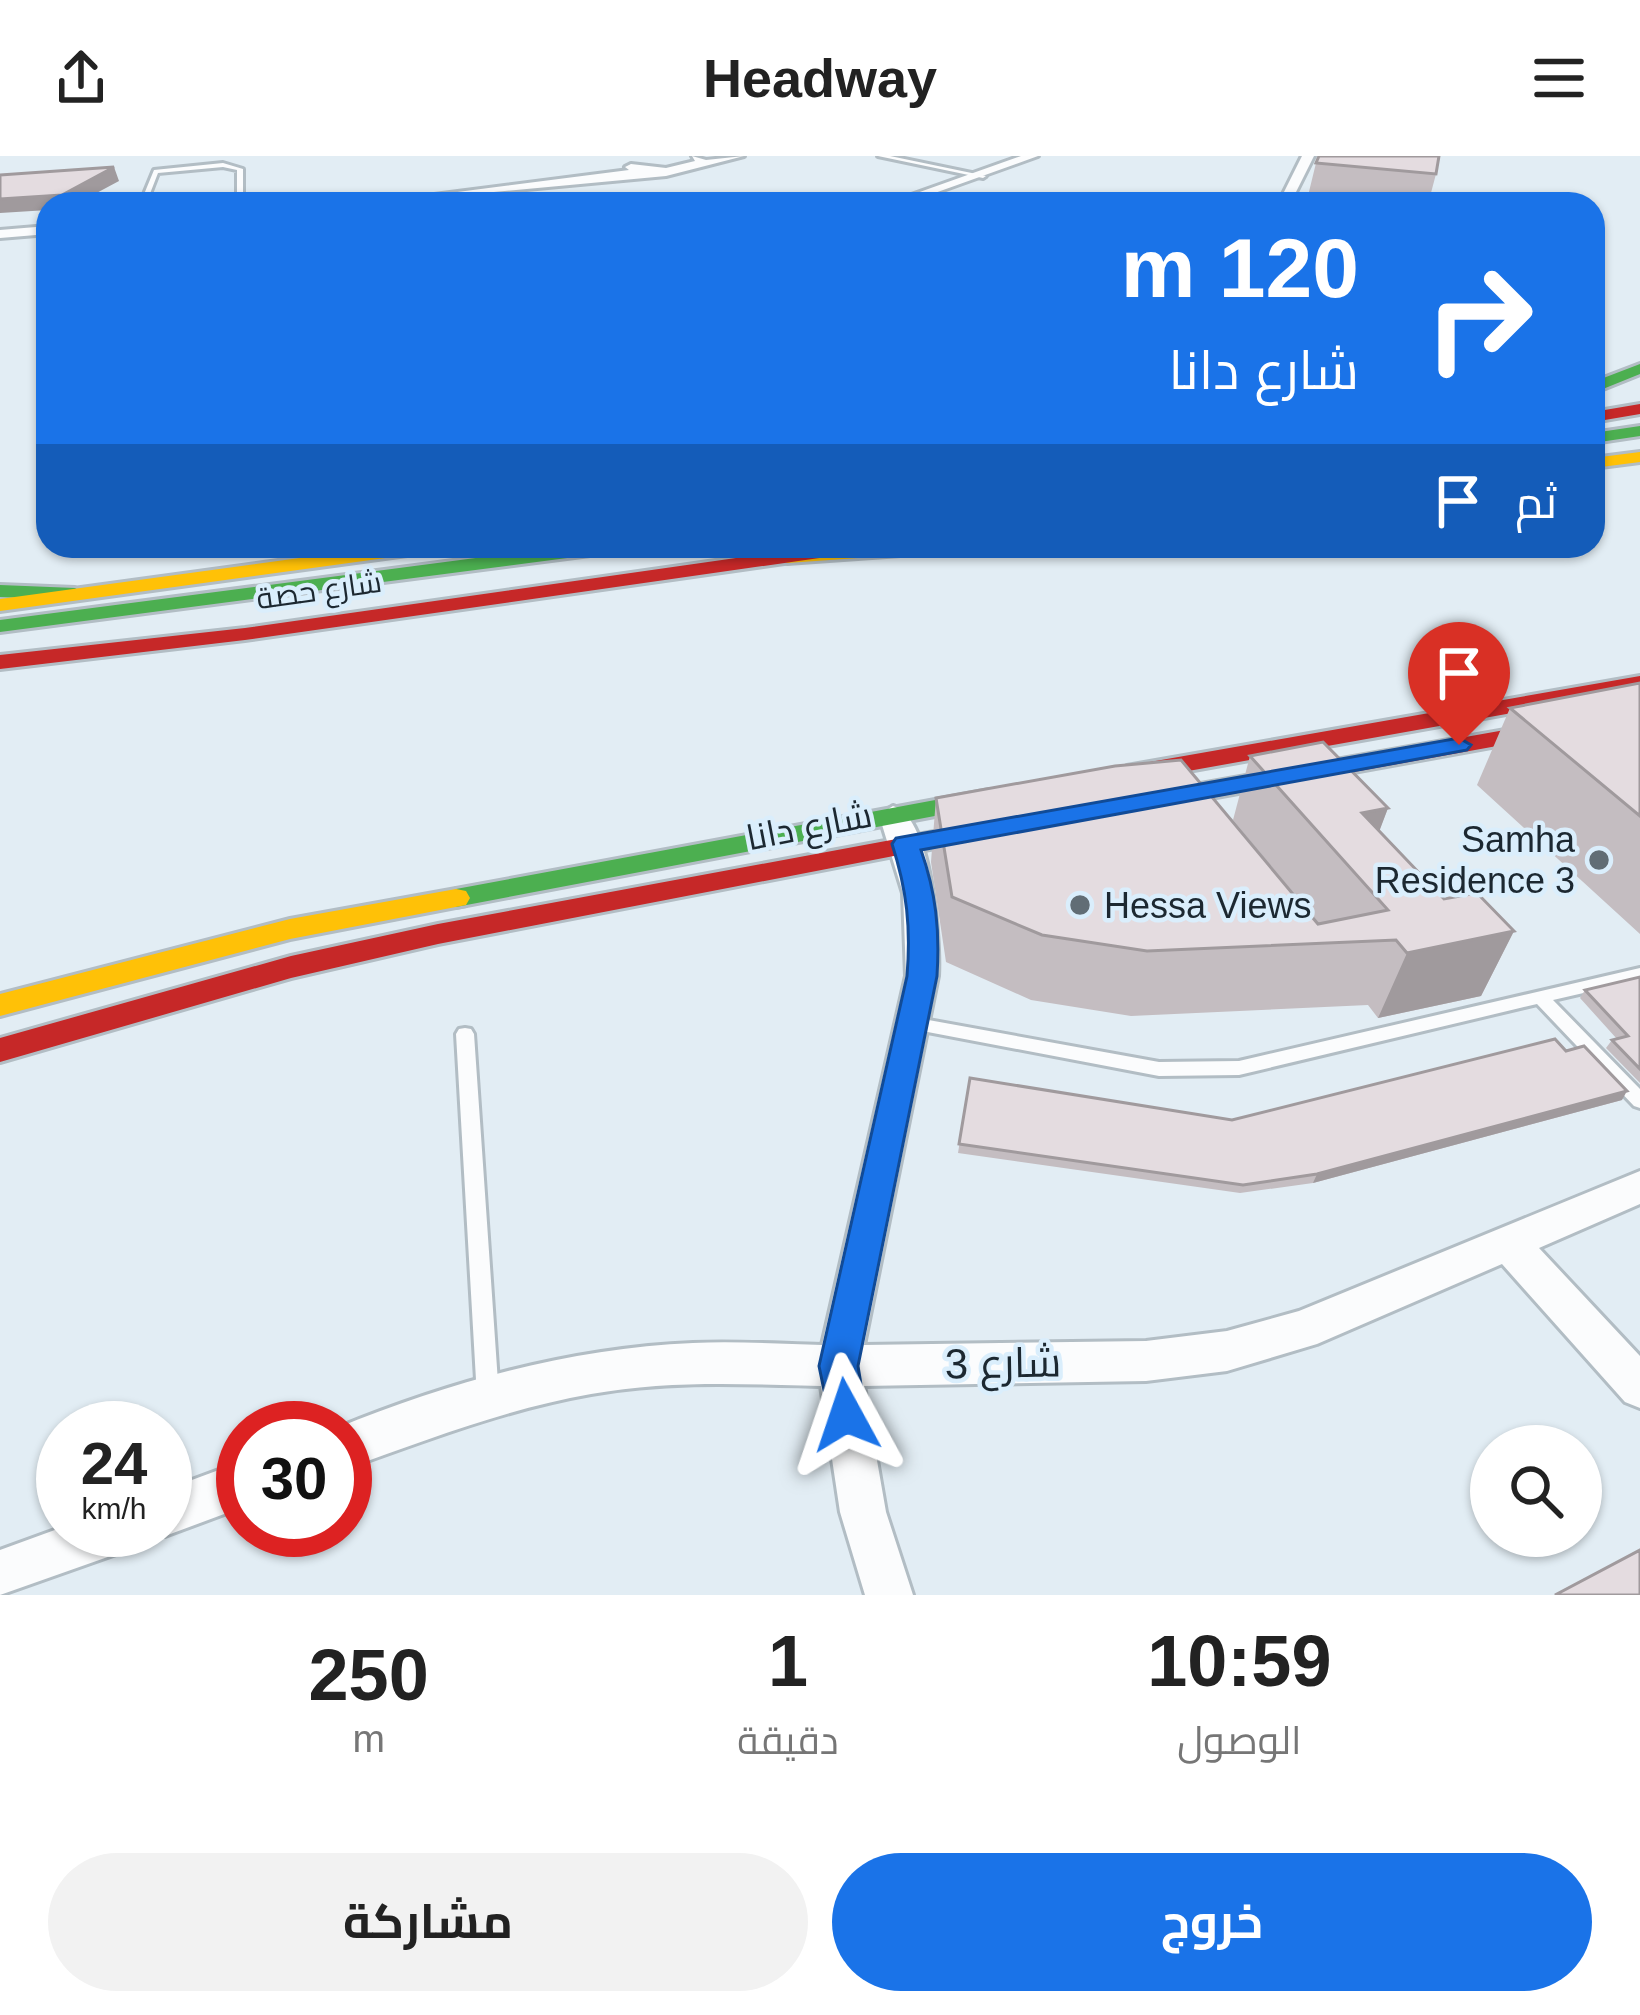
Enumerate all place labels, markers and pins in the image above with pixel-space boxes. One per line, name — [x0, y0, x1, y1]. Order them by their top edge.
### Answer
pin — [1408, 622, 1510, 745]
place label: Samha Residence 3 — [1375, 819, 1576, 901]
marker: Samha Residence 3 — [1586, 847, 1612, 873]
place label: Hessa Views — [1104, 885, 1311, 926]
marker: Hessa Views — [1067, 892, 1093, 918]

